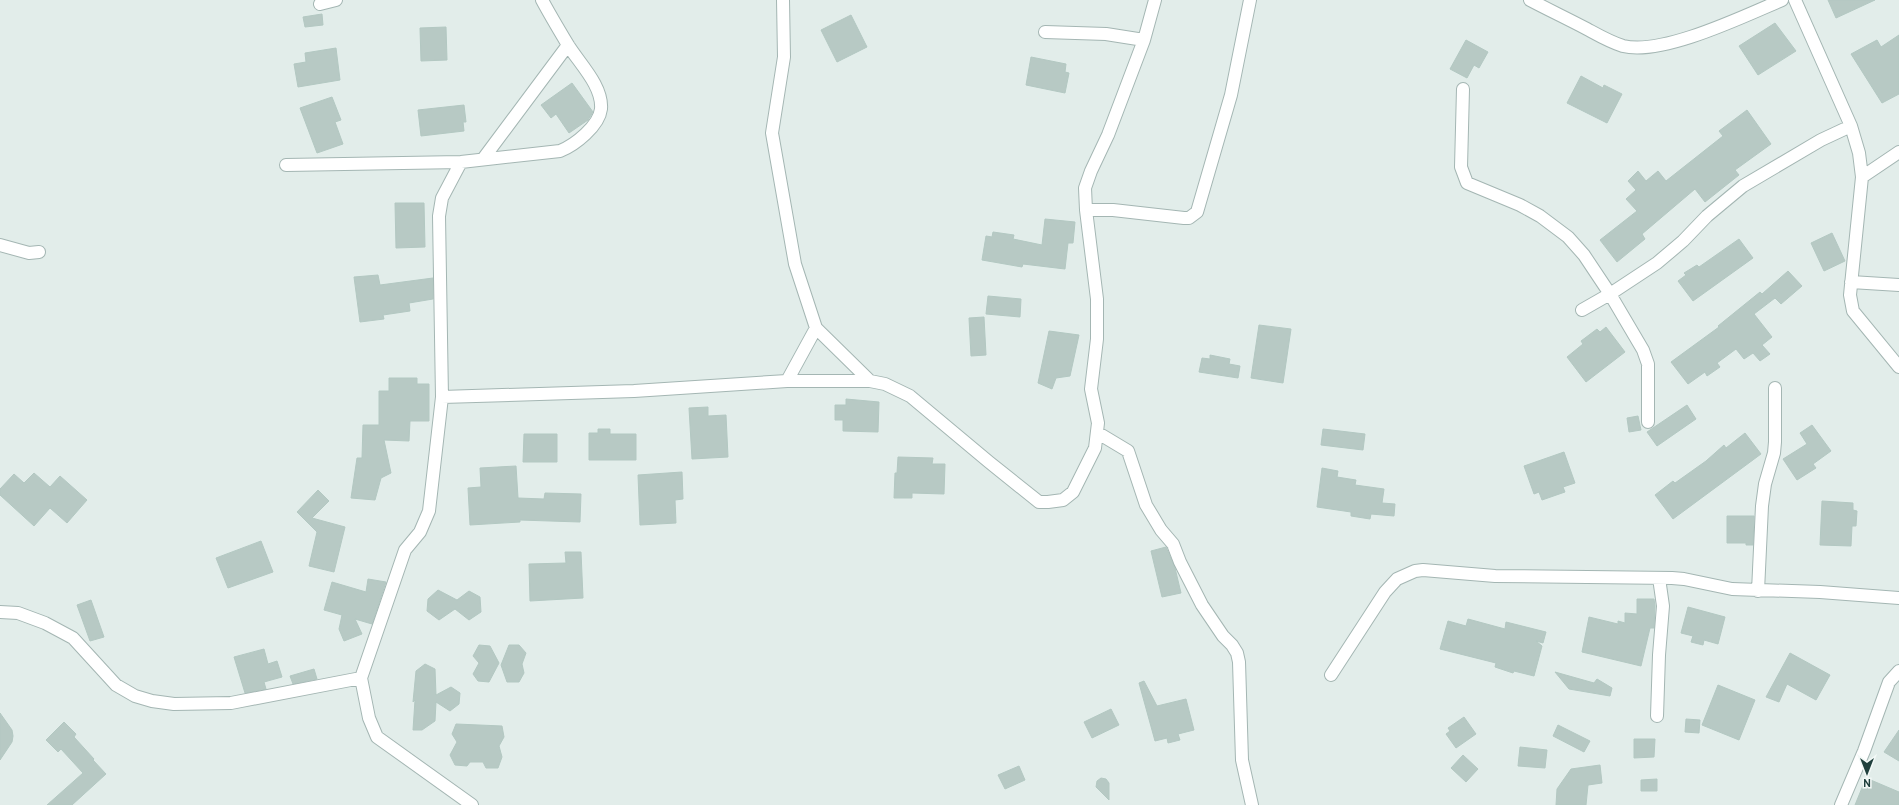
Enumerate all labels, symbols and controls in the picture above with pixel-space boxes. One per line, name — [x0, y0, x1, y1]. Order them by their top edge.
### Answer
north arrow — [1847, 753, 1887, 793]
text: N — [1863, 775, 1871, 789]

